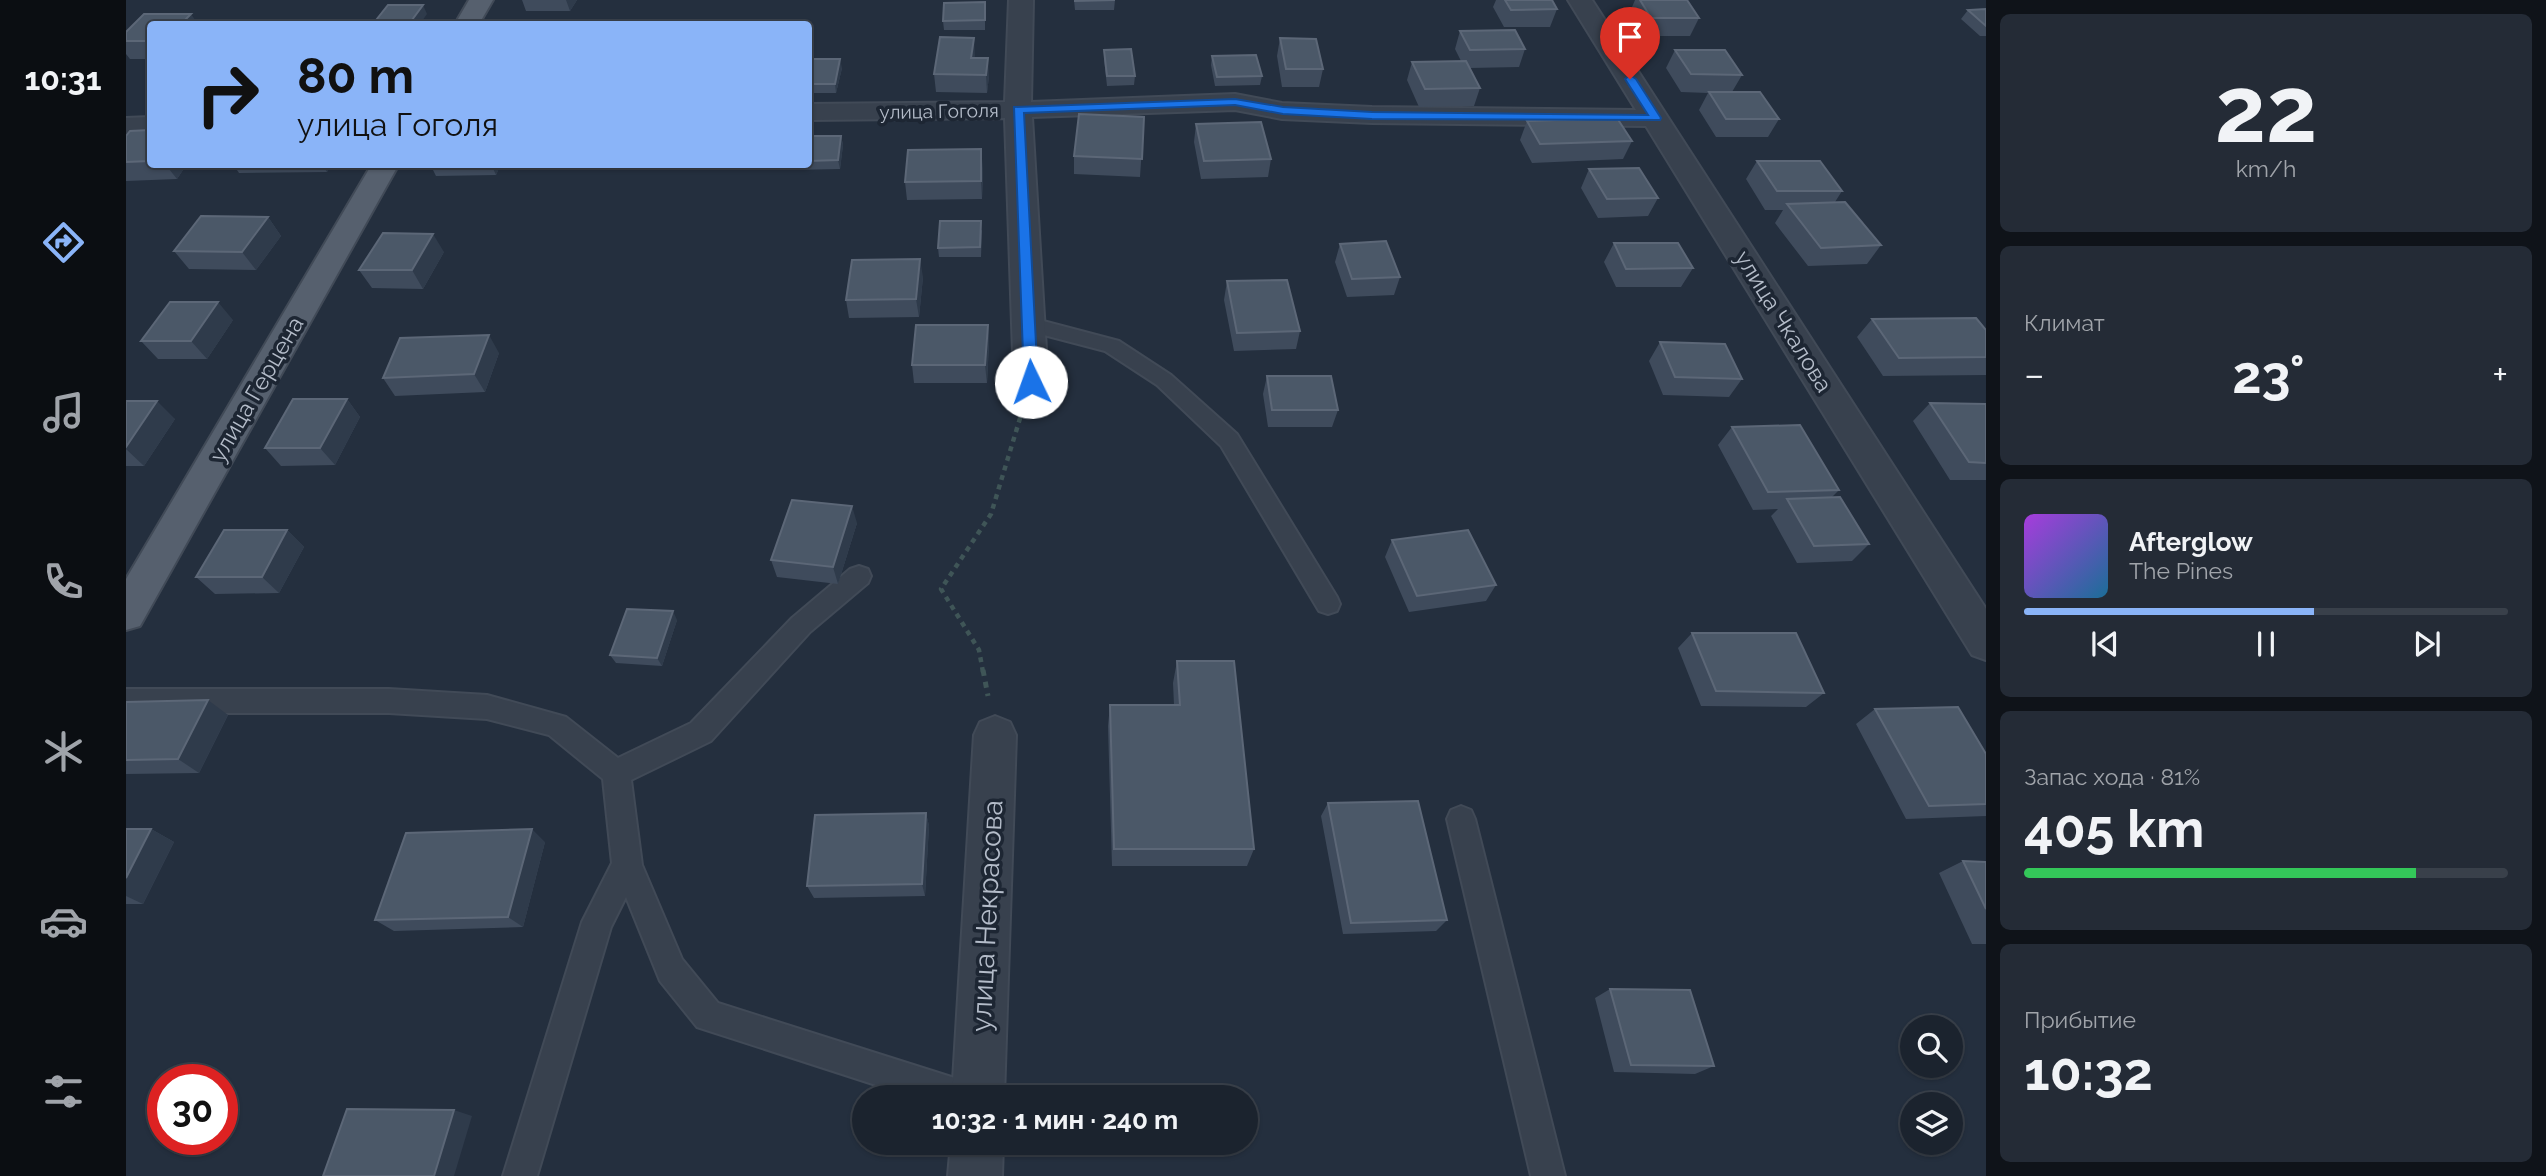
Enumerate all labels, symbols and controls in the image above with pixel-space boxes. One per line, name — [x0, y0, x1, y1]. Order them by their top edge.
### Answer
pin — [1600, 7, 1660, 79]
icon: arrive — [1611, 18, 1649, 56]
text: 80 m — [297, 47, 414, 104]
icon: right — [182, 49, 273, 140]
text: 22 — [2215, 56, 2317, 163]
text: 10:31 — [24, 60, 102, 97]
street label: улица Гоголя — [879, 99, 999, 123]
text: улица Гоголя — [297, 106, 498, 143]
text: km/h — [2236, 155, 2296, 182]
icon: directions — [39, 218, 88, 267]
street label: улица Чкалова — [1730, 245, 1838, 397]
text: Климат — [2024, 309, 2105, 336]
street label: улица Герцена — [203, 312, 309, 466]
text: 23° — [2232, 344, 2305, 405]
position arrow — [994, 345, 1068, 419]
text: − — [2024, 352, 2044, 397]
text: + — [2492, 352, 2508, 397]
icon: music — [39, 388, 88, 437]
text: Afterglow — [2129, 527, 2253, 557]
icon: phone — [39, 557, 88, 606]
text: The Pines — [2129, 557, 2233, 584]
icon: previous — [2086, 625, 2124, 663]
icon: pause — [2247, 625, 2285, 663]
icon: next — [2408, 625, 2446, 663]
icon: climate — [39, 727, 88, 776]
text: Запас хода · 81% — [2024, 763, 2200, 790]
text: 405 km — [2024, 798, 2204, 859]
street label: улица Некрасова — [964, 799, 1010, 1033]
icon: car — [39, 897, 88, 946]
text: Прибытие — [2024, 1006, 2136, 1033]
map controls — [1900, 1015, 1963, 1155]
button: search — [1900, 1015, 1963, 1078]
text: 10:32 — [2024, 1041, 2153, 1102]
speed limit sign: 30 — [147, 1064, 238, 1155]
icon: filters — [39, 1067, 88, 1116]
button: layers — [1900, 1092, 1963, 1155]
text: 10:32 · 1 мин · 240 m — [932, 1105, 1178, 1135]

